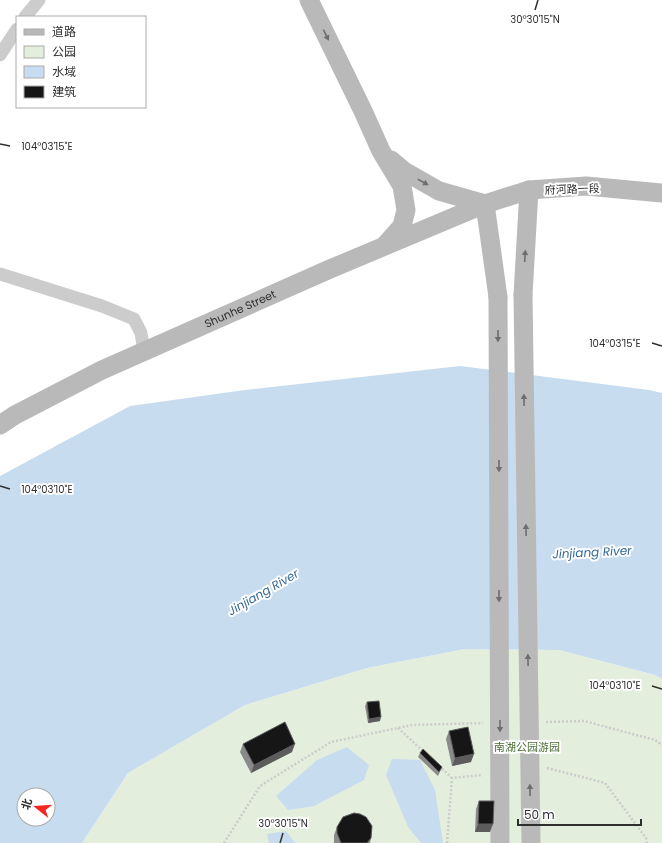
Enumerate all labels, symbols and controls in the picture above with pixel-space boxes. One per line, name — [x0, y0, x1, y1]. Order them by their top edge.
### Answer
text: 30°30'15"N — [510, 12, 560, 27]
legend — [16, 16, 146, 108]
text: 道路 — [52, 23, 76, 40]
one-way arrow — [323, 29, 329, 41]
text: 公园 — [52, 43, 76, 60]
text: 水域 — [52, 63, 76, 80]
text: 建筑 — [52, 83, 76, 100]
text: 104°03'15"E — [21, 139, 73, 154]
one-way arrow — [417, 179, 429, 186]
street label: 府河路一段 — [544, 180, 600, 198]
one-way arrow — [522, 250, 529, 262]
street label: Shunhe Street — [202, 286, 278, 332]
one-way arrow — [495, 330, 501, 343]
text: 104°03'15"E — [589, 336, 641, 351]
one-way arrow — [521, 393, 527, 406]
one-way arrow — [496, 460, 502, 473]
text: 104°03'10"E — [21, 482, 73, 497]
one-way arrow — [523, 523, 529, 536]
water label: Jinjiang River — [552, 541, 633, 563]
water label: Jinjiang River — [224, 565, 302, 619]
one-way arrow — [496, 590, 502, 603]
one-way arrow — [525, 653, 531, 666]
text: 104°03'10"E — [589, 678, 641, 693]
one-way arrow — [497, 720, 503, 733]
park label: 南湖公园游园 — [494, 739, 560, 755]
one-way arrow — [527, 783, 533, 796]
north arrow — [16, 787, 56, 827]
text: 北 — [17, 796, 36, 812]
scale bar — [518, 801, 641, 827]
text: 50 m — [524, 806, 555, 823]
text: 30°30'15"N — [258, 816, 308, 831]

